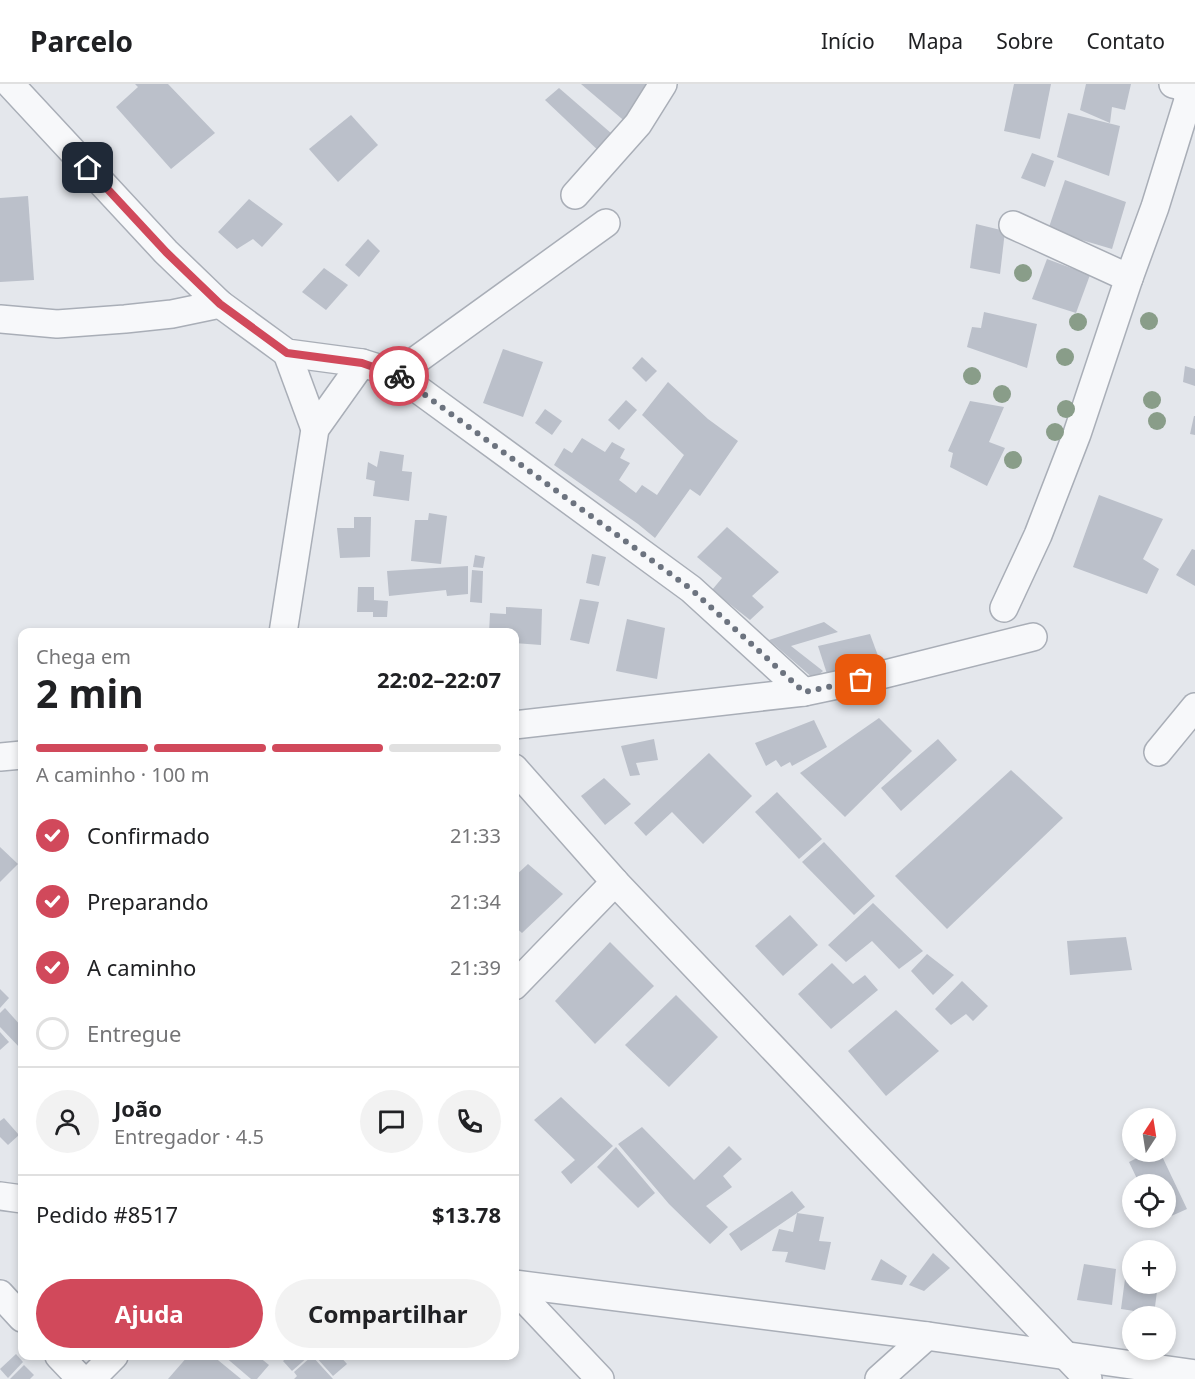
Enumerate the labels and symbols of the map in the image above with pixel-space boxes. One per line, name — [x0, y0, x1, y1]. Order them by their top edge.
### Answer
pin — [62, 142, 113, 193]
courier — [369, 346, 429, 406]
pin — [835, 654, 886, 705]
north arrow — [1122, 1108, 1176, 1162]

